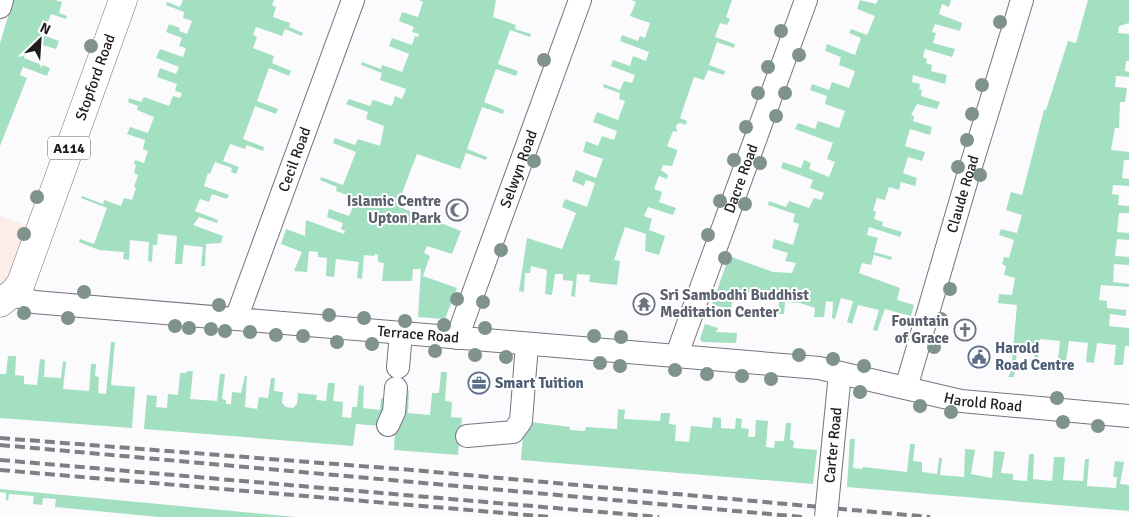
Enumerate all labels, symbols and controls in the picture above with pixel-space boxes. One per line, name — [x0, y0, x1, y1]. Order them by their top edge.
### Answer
north arrow — [15, 15, 65, 65]
text: N — [37, 19, 53, 38]
street label: Stopford Road — [71, 31, 119, 123]
street label: Cecil Road — [274, 125, 315, 194]
street label: Selwyn Road — [496, 127, 541, 210]
road number: A114 — [48, 136, 90, 160]
street label: Dacre Road — [720, 141, 762, 216]
street label: Claude Road — [943, 153, 983, 235]
place label: Islamic Centre Upton Park — [347, 192, 441, 227]
mosque icon: Islamic Centre Upton Park — [445, 198, 469, 222]
place label: Sri Sambodhi Buddhist Meditation Center — [660, 286, 809, 321]
temple icon: Sri Sambodhi Buddhist Meditation Center — [632, 292, 656, 316]
place label: Fountain of Grace — [891, 312, 949, 347]
church icon: Fountain of Grace — [953, 318, 977, 342]
street label: Terrace Road — [377, 322, 460, 347]
place label: Harold Road Centre — [995, 339, 1074, 374]
public building icon: Harold Road Centre — [967, 345, 991, 369]
office icon: Smart Tuition — [467, 371, 491, 395]
place label: Smart Tuition — [495, 374, 584, 392]
street label: Harold Road — [942, 388, 1023, 415]
street label: Carter Road — [820, 406, 846, 484]

